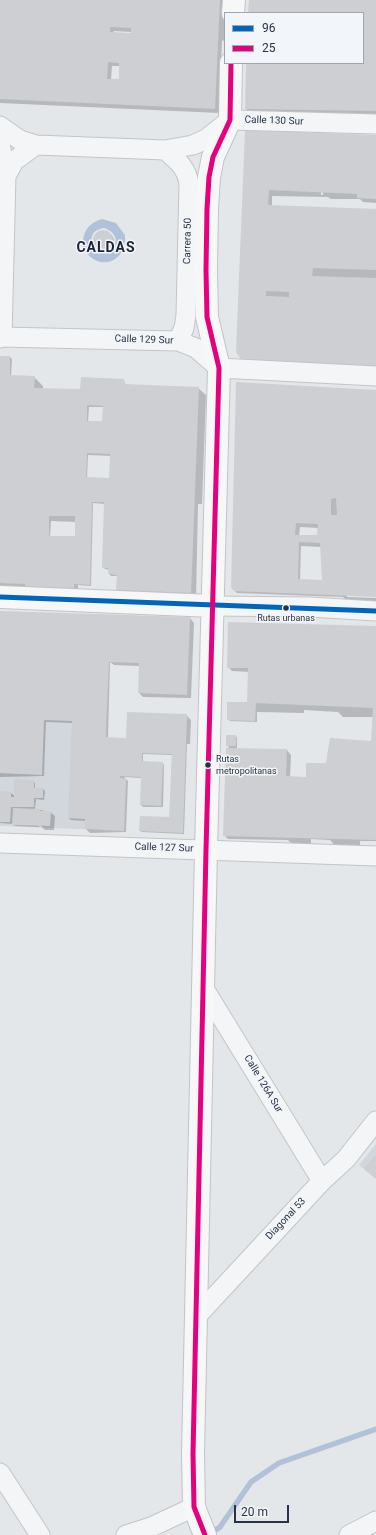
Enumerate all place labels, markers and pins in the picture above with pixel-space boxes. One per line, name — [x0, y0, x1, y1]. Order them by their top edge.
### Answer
marker: Rutas urbanas — [281, 603, 291, 613]
place label: Rutas urbanas — [257, 614, 315, 624]
place label: Rutas metropolitanas — [216, 755, 277, 776]
marker: Rutas metropolitanas — [203, 760, 213, 770]

